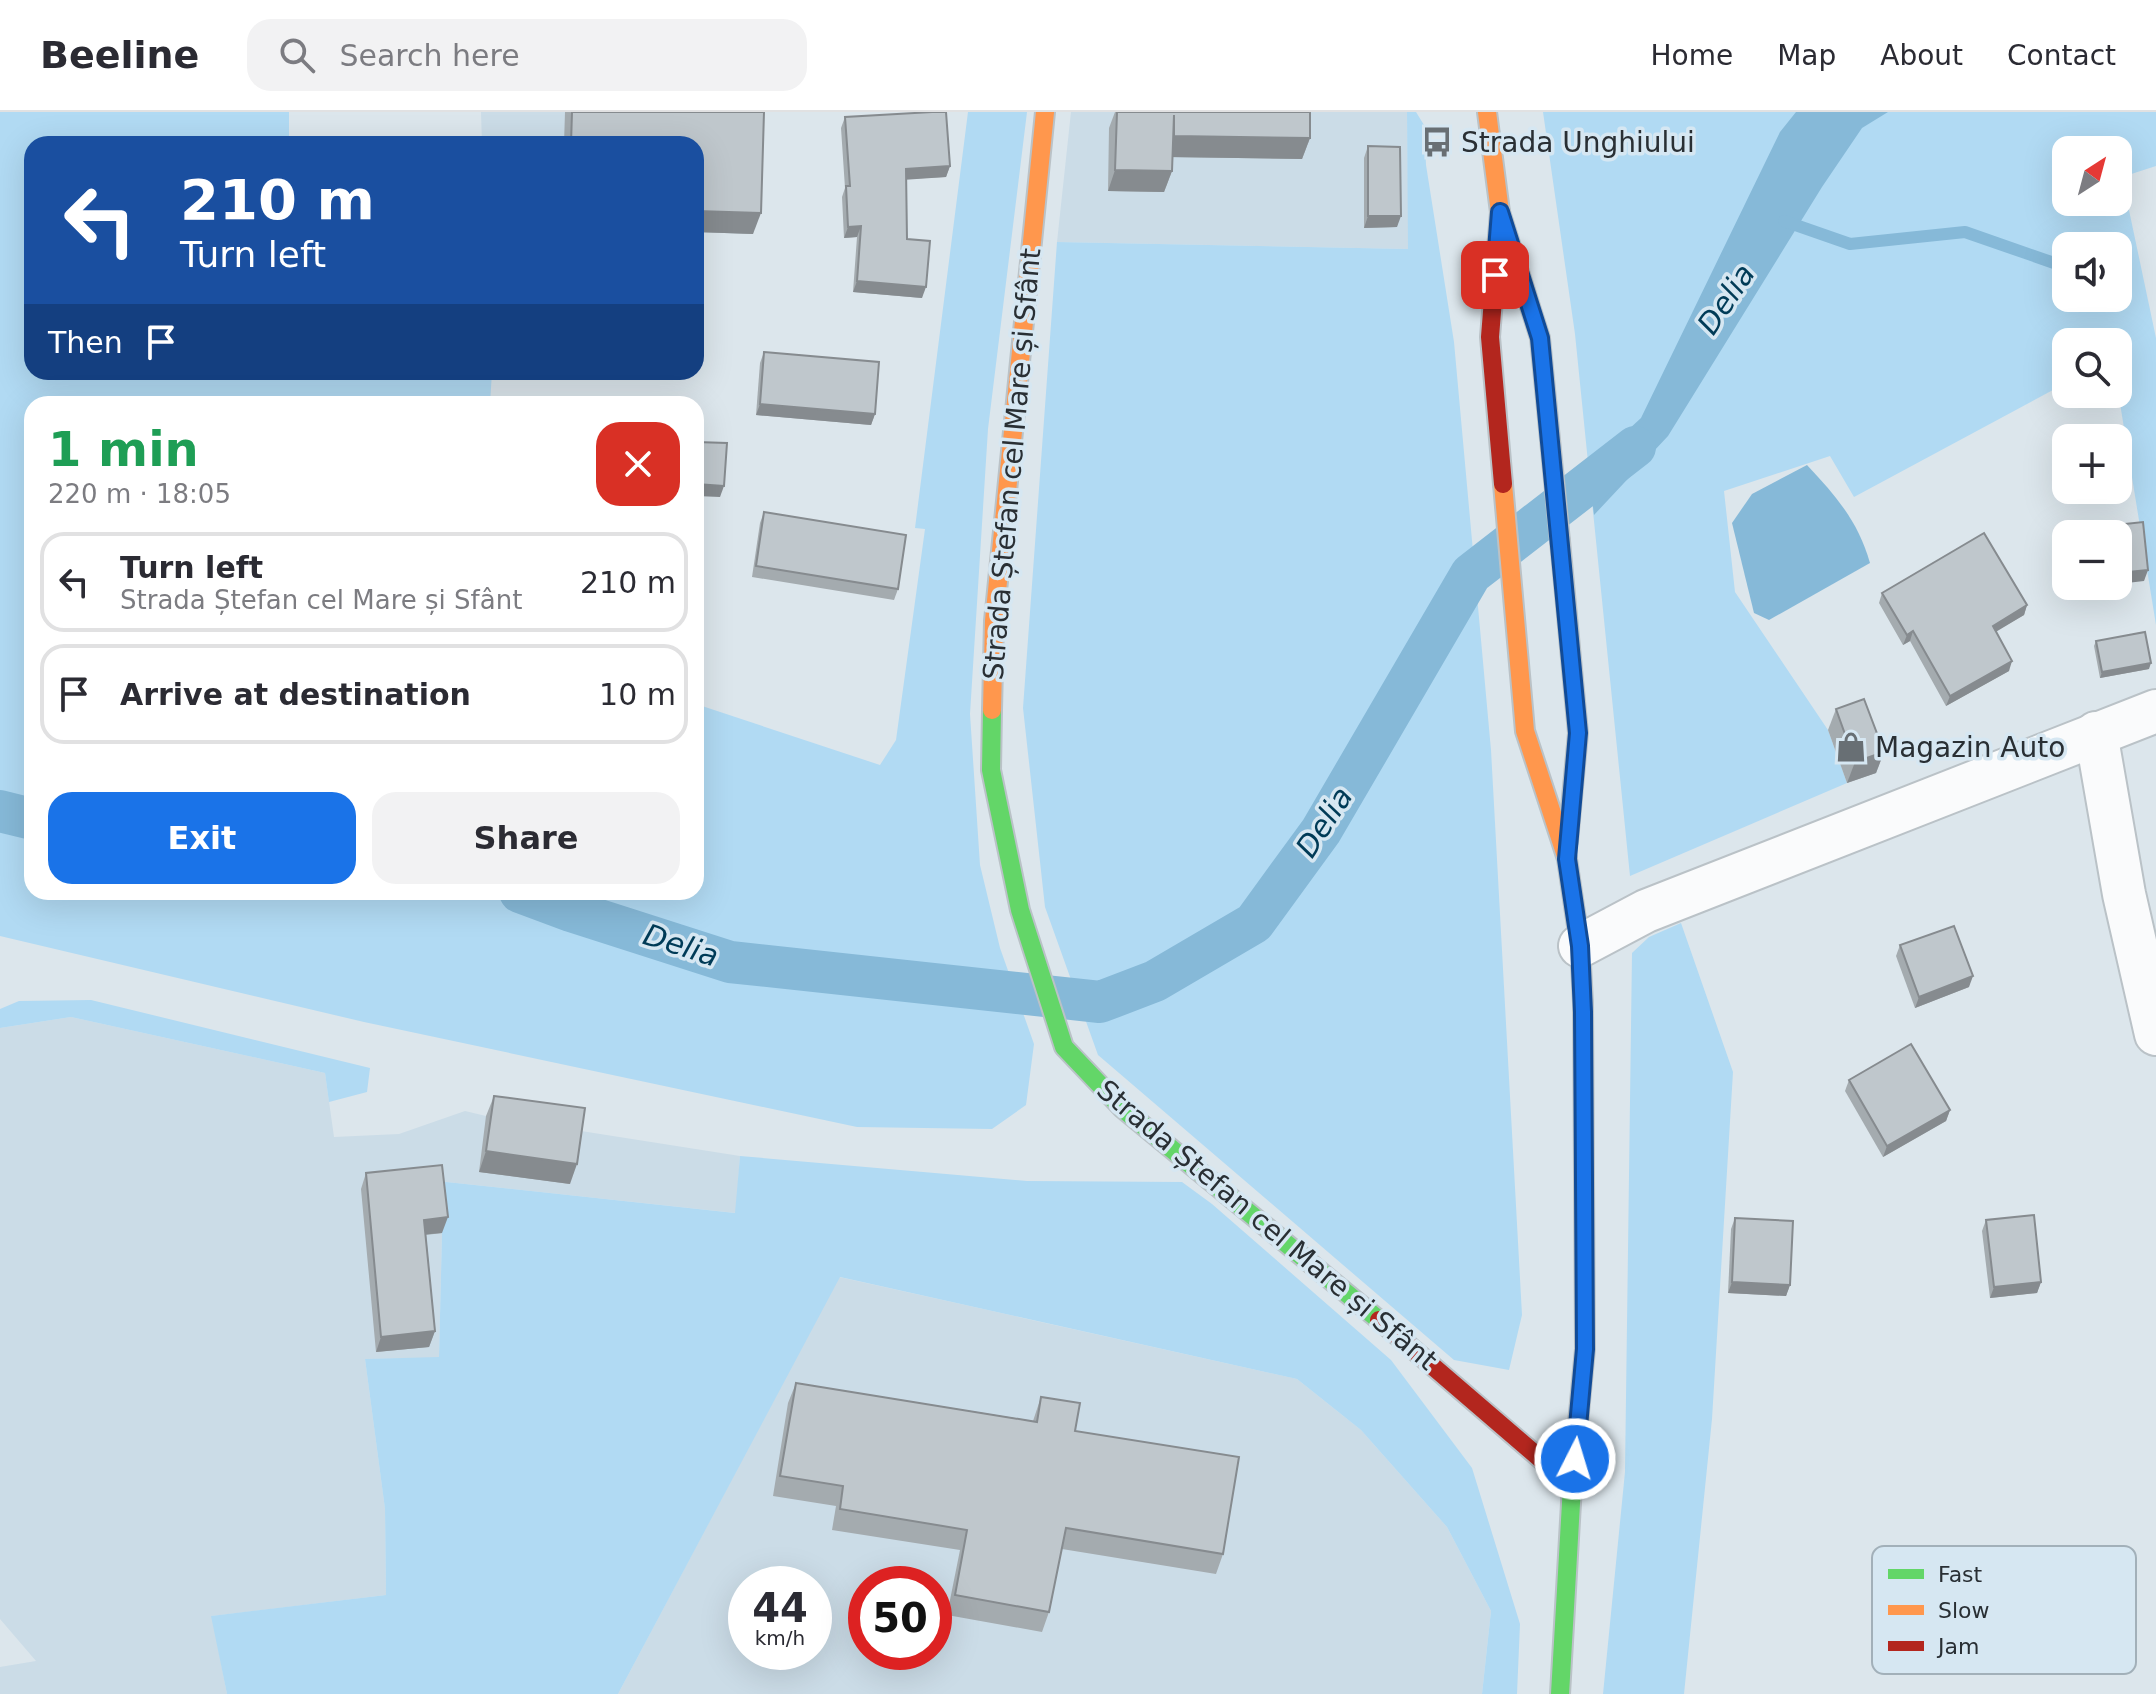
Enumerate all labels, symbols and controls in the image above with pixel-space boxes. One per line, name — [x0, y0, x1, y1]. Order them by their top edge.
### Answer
search box — [247, 19, 807, 91]
text: Beeline — [40, 33, 199, 77]
icon: search — [275, 33, 319, 77]
text: Search here — [339, 38, 520, 73]
text: Home — [1650, 39, 1733, 72]
text: Map — [1777, 39, 1836, 72]
text: About — [1880, 39, 1963, 72]
text: Contact — [2007, 39, 2116, 72]
bus stop icon: Strada Unghiului — [1420, 125, 1454, 159]
place label: Strada Unghiului — [1461, 126, 1695, 159]
north arrow — [2052, 136, 2132, 216]
map controls — [2052, 136, 2132, 600]
text: 210 m — [180, 167, 375, 232]
icon: left — [48, 168, 152, 272]
button: sound — [2052, 232, 2132, 312]
text: Turn left — [180, 234, 326, 275]
pin — [1461, 241, 1529, 309]
street label: Strada Ștefan cel Mare și Sfânt — [977, 247, 1047, 681]
icon: arrive — [1473, 253, 1517, 297]
water label: Delia — [1690, 257, 1762, 341]
icon: arrive — [139, 320, 183, 364]
text: Then — [48, 325, 123, 360]
button: search — [2052, 328, 2132, 408]
text: 1 min — [48, 421, 199, 477]
button: close — [596, 422, 680, 506]
button: + — [2052, 424, 2132, 504]
text: 220 m · 18:05 — [48, 479, 231, 509]
button: − — [2052, 520, 2132, 600]
text: Turn left — [120, 550, 263, 585]
icon: left — [52, 560, 96, 604]
text: 210 m — [580, 565, 676, 600]
text: Strada Ștefan cel Mare și Sfânt — [120, 585, 522, 615]
icon: arrive — [52, 672, 96, 716]
text: Arrive at destination — [120, 677, 471, 712]
text: 10 m — [599, 677, 676, 712]
shop icon: Magazin Auto — [1834, 730, 1868, 764]
place label: Magazin Auto — [1875, 731, 2065, 764]
water label: Delia — [1288, 780, 1360, 864]
button: Exit — [48, 792, 356, 884]
button: Share — [372, 792, 680, 884]
water label: Delia — [639, 917, 723, 973]
street label: Strada Ștefan cel Mare și Sfânt — [1090, 1073, 1444, 1377]
position arrow — [1533, 1417, 1617, 1501]
legend — [1872, 1546, 2136, 1674]
text: Fast — [1938, 1562, 1983, 1587]
speed limit sign: 50 — [848, 1566, 952, 1670]
text: 44 — [752, 1585, 808, 1631]
text: Slow — [1938, 1598, 1990, 1623]
text: km/h — [755, 1626, 805, 1650]
text: Jam — [1936, 1634, 1979, 1659]

